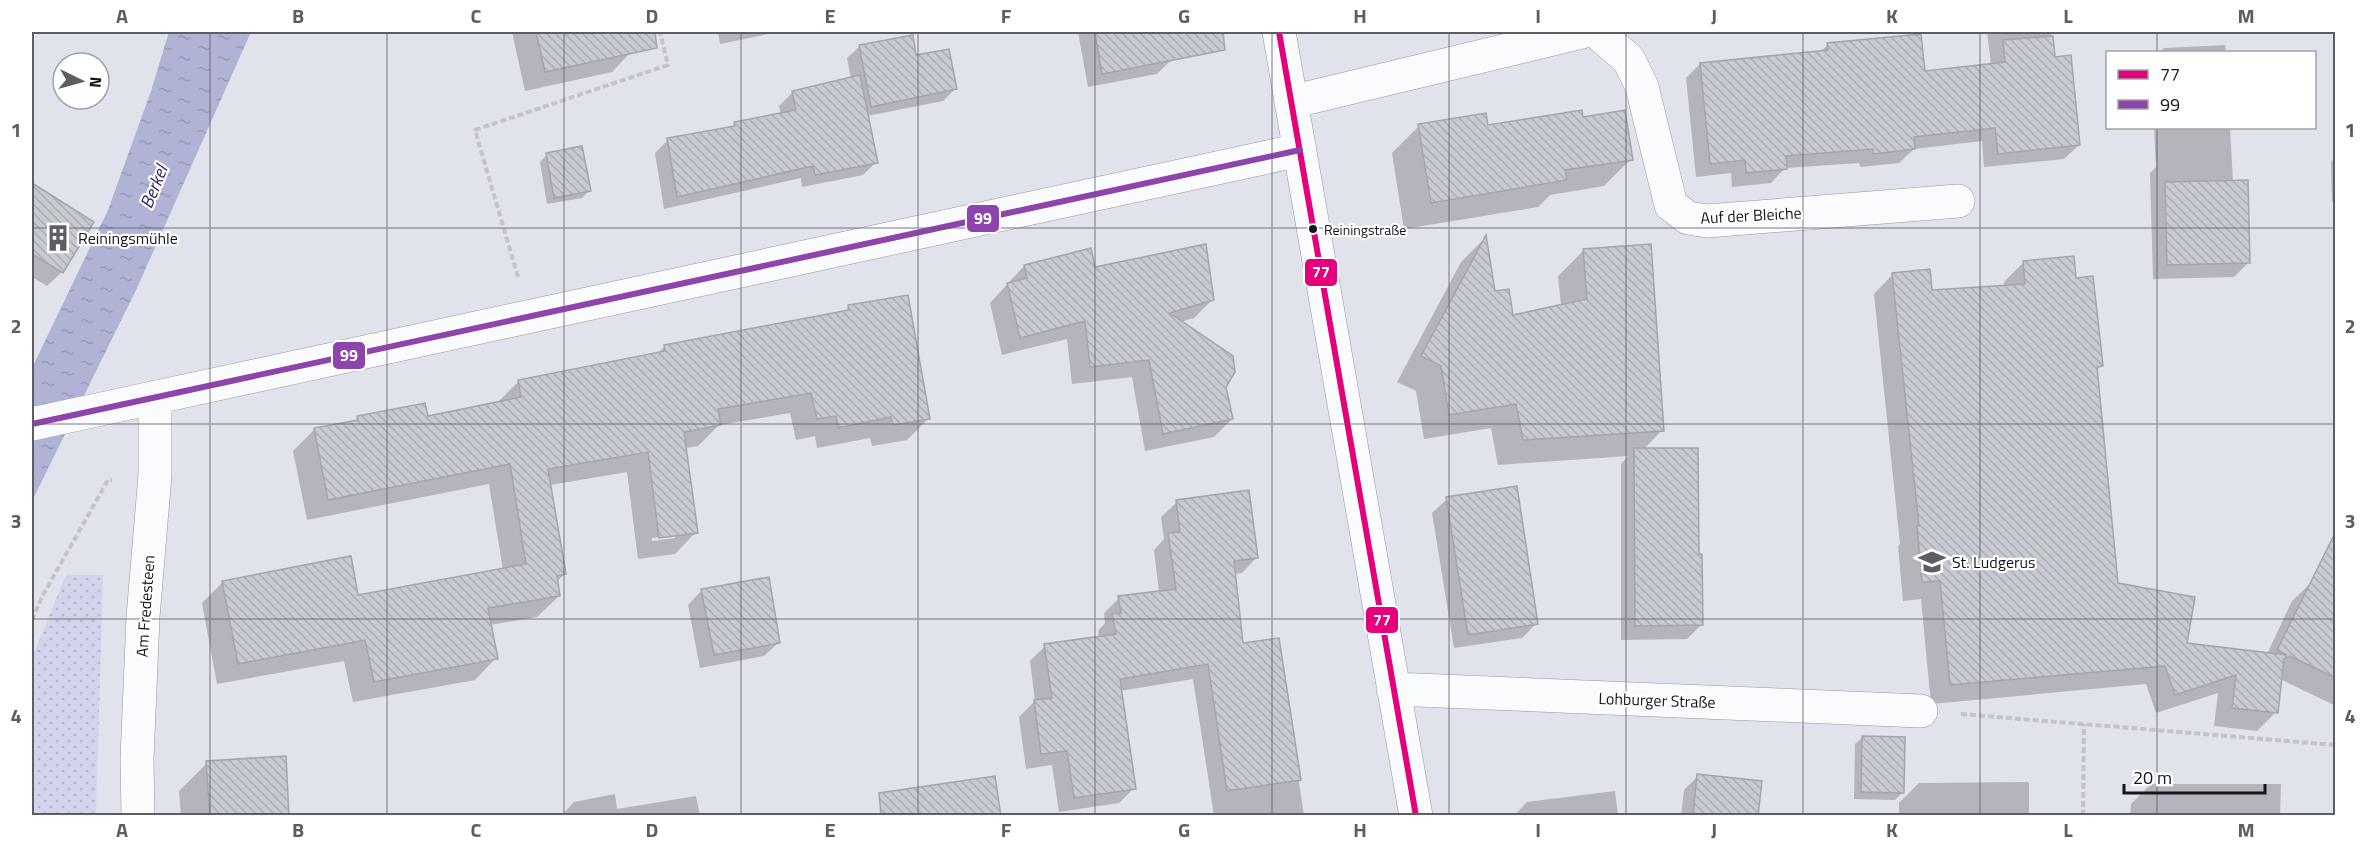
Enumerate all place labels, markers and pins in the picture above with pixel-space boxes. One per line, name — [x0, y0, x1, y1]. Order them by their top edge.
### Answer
place label: Reiningstraße — [1324, 219, 1406, 240]
building icon: Reiningsmühle — [43, 223, 73, 253]
marker: Reiningstraße — [1307, 223, 1319, 235]
place label: Reiningsmühle — [78, 226, 178, 250]
school or university icon: St. Ludgerus — [1917, 547, 1947, 577]
place label: St. Ludgerus — [1952, 550, 2035, 574]

